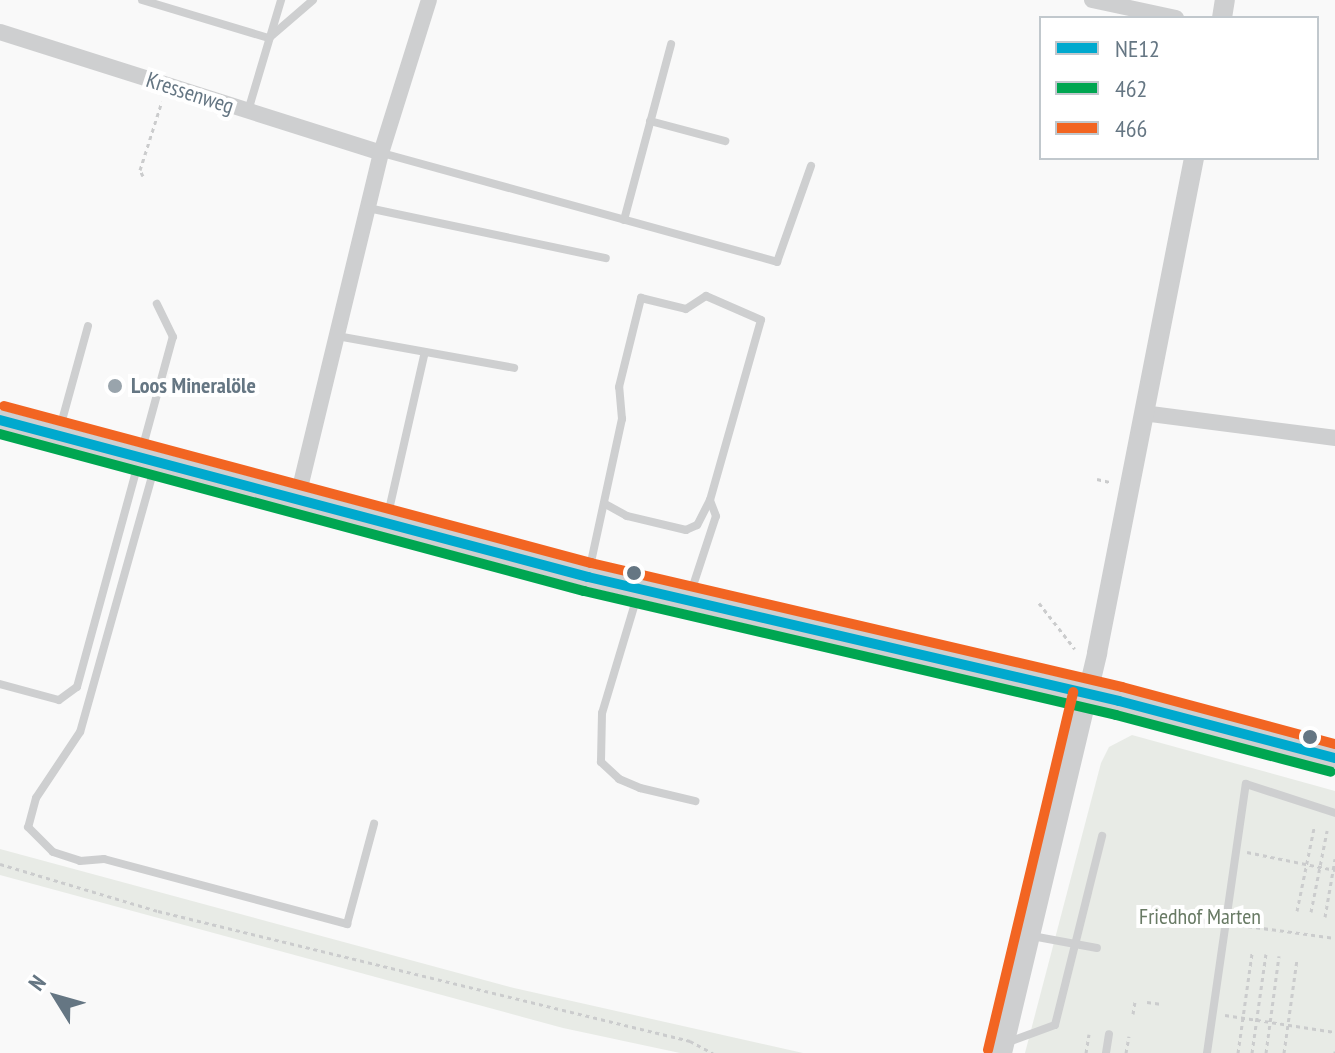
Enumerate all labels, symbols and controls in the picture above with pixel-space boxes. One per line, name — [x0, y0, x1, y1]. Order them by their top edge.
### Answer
legend — [1039, 16, 1319, 160]
text: NE12 — [1115, 33, 1160, 64]
street label: Kressenweg — [143, 66, 237, 120]
text: 462 — [1115, 73, 1147, 104]
text: 466 — [1115, 113, 1147, 144]
place label: Loos Mineralöle — [131, 373, 256, 399]
marker: Loos Mineralöle — [106, 377, 124, 395]
unlabelled marker — [626, 565, 642, 581]
unlabelled marker — [1302, 729, 1318, 745]
park label: Friedhof Marten — [1139, 904, 1261, 930]
north arrow — [16, 957, 96, 1037]
text: N — [22, 969, 52, 996]

